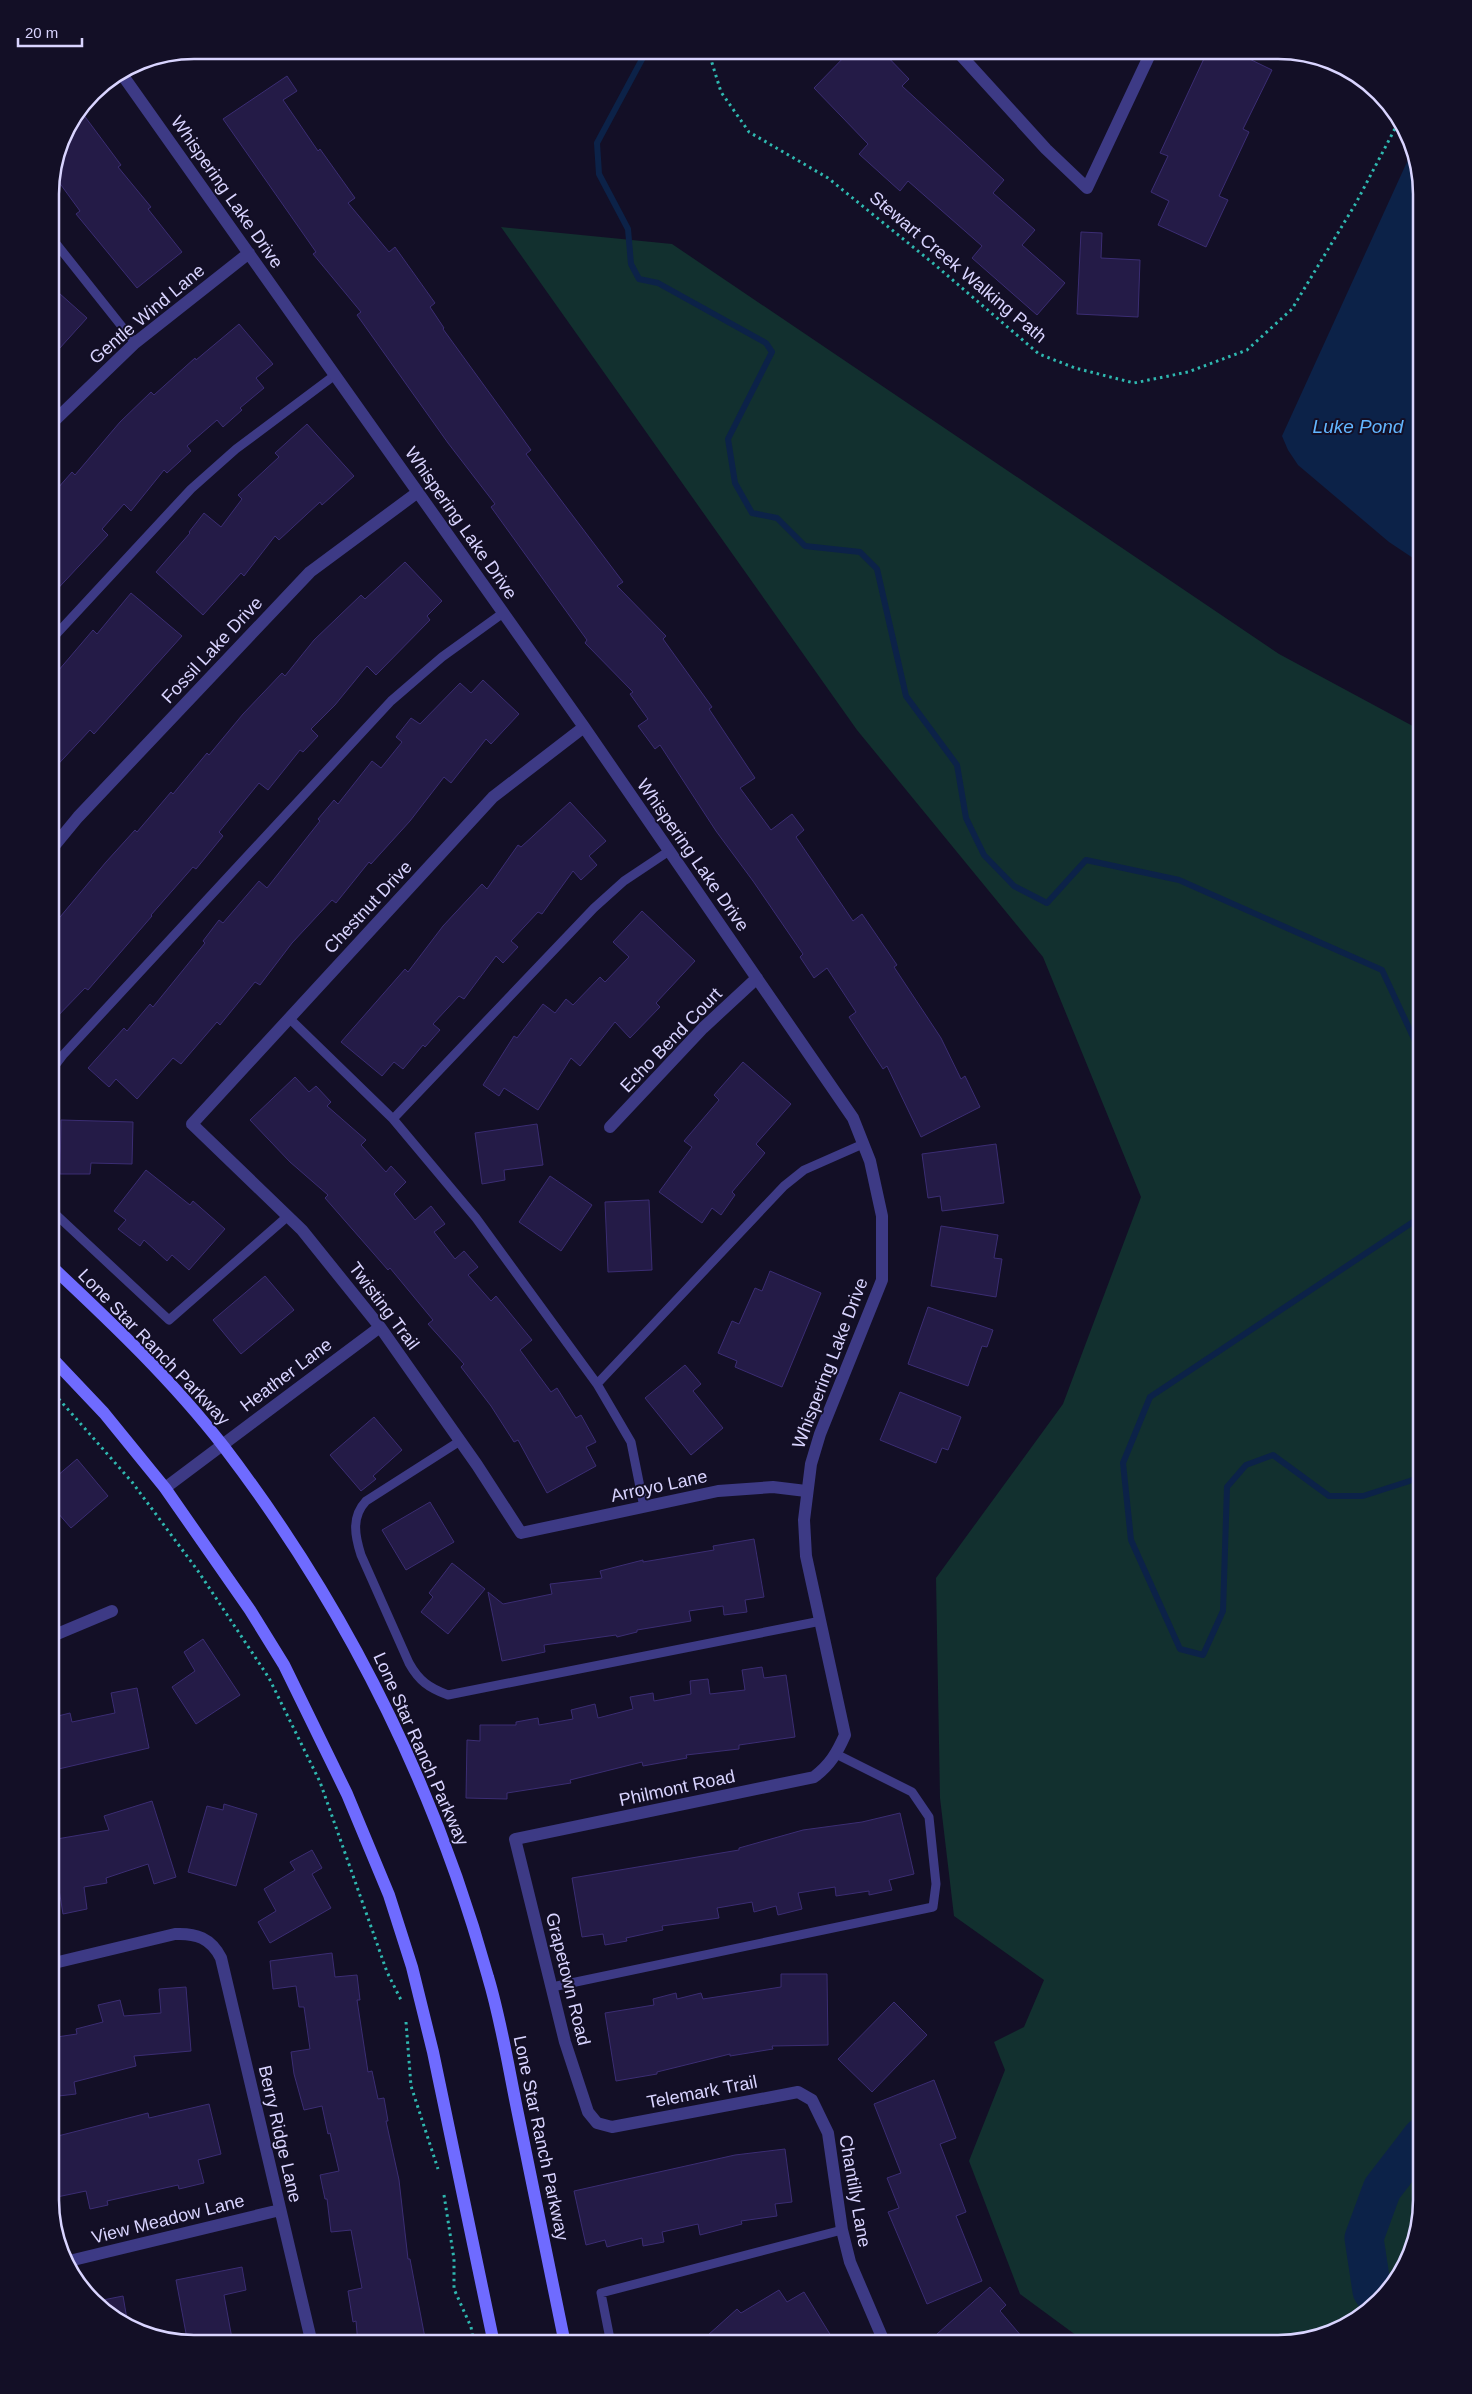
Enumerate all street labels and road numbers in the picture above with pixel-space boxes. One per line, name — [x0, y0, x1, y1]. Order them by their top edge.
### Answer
street label: Whispering Lake Drive — [167, 112, 287, 272]
street label: Stewart Creek Walking Path — [866, 187, 1050, 347]
street label: Gentle Wind Lane — [85, 260, 209, 368]
street label: Whispering Lake Drive — [401, 443, 521, 603]
street label: Fossil Lake Drive — [158, 593, 266, 707]
street label: Whispering Lake Drive — [633, 775, 753, 935]
street label: Chestnut Drive — [320, 857, 416, 957]
street label: Echo Bend Court — [616, 984, 726, 1096]
street label: Twisting Trail — [345, 1258, 423, 1354]
street label: Lone Star Ranch Parkway — [74, 1265, 234, 1429]
street label: Whispering Lake Drive — [788, 1275, 872, 1451]
street label: Heather Lane — [236, 1334, 336, 1416]
street label: Arroyo Lane — [609, 1466, 709, 1506]
street label: Lone Star Ranch Parkway — [369, 1649, 473, 1849]
street label: Philmont Road — [617, 1766, 737, 1810]
street label: Grapetown Road — [542, 1911, 594, 2047]
street label: Lone Star Ranch Parkway — [509, 2034, 573, 2242]
street label: Berry Ridge Lane — [254, 2063, 306, 2205]
street label: Telemark Trail — [645, 2071, 759, 2113]
street label: Chantilly Lane — [835, 2133, 875, 2249]
street label: View Meadow Lane — [90, 2190, 246, 2248]

